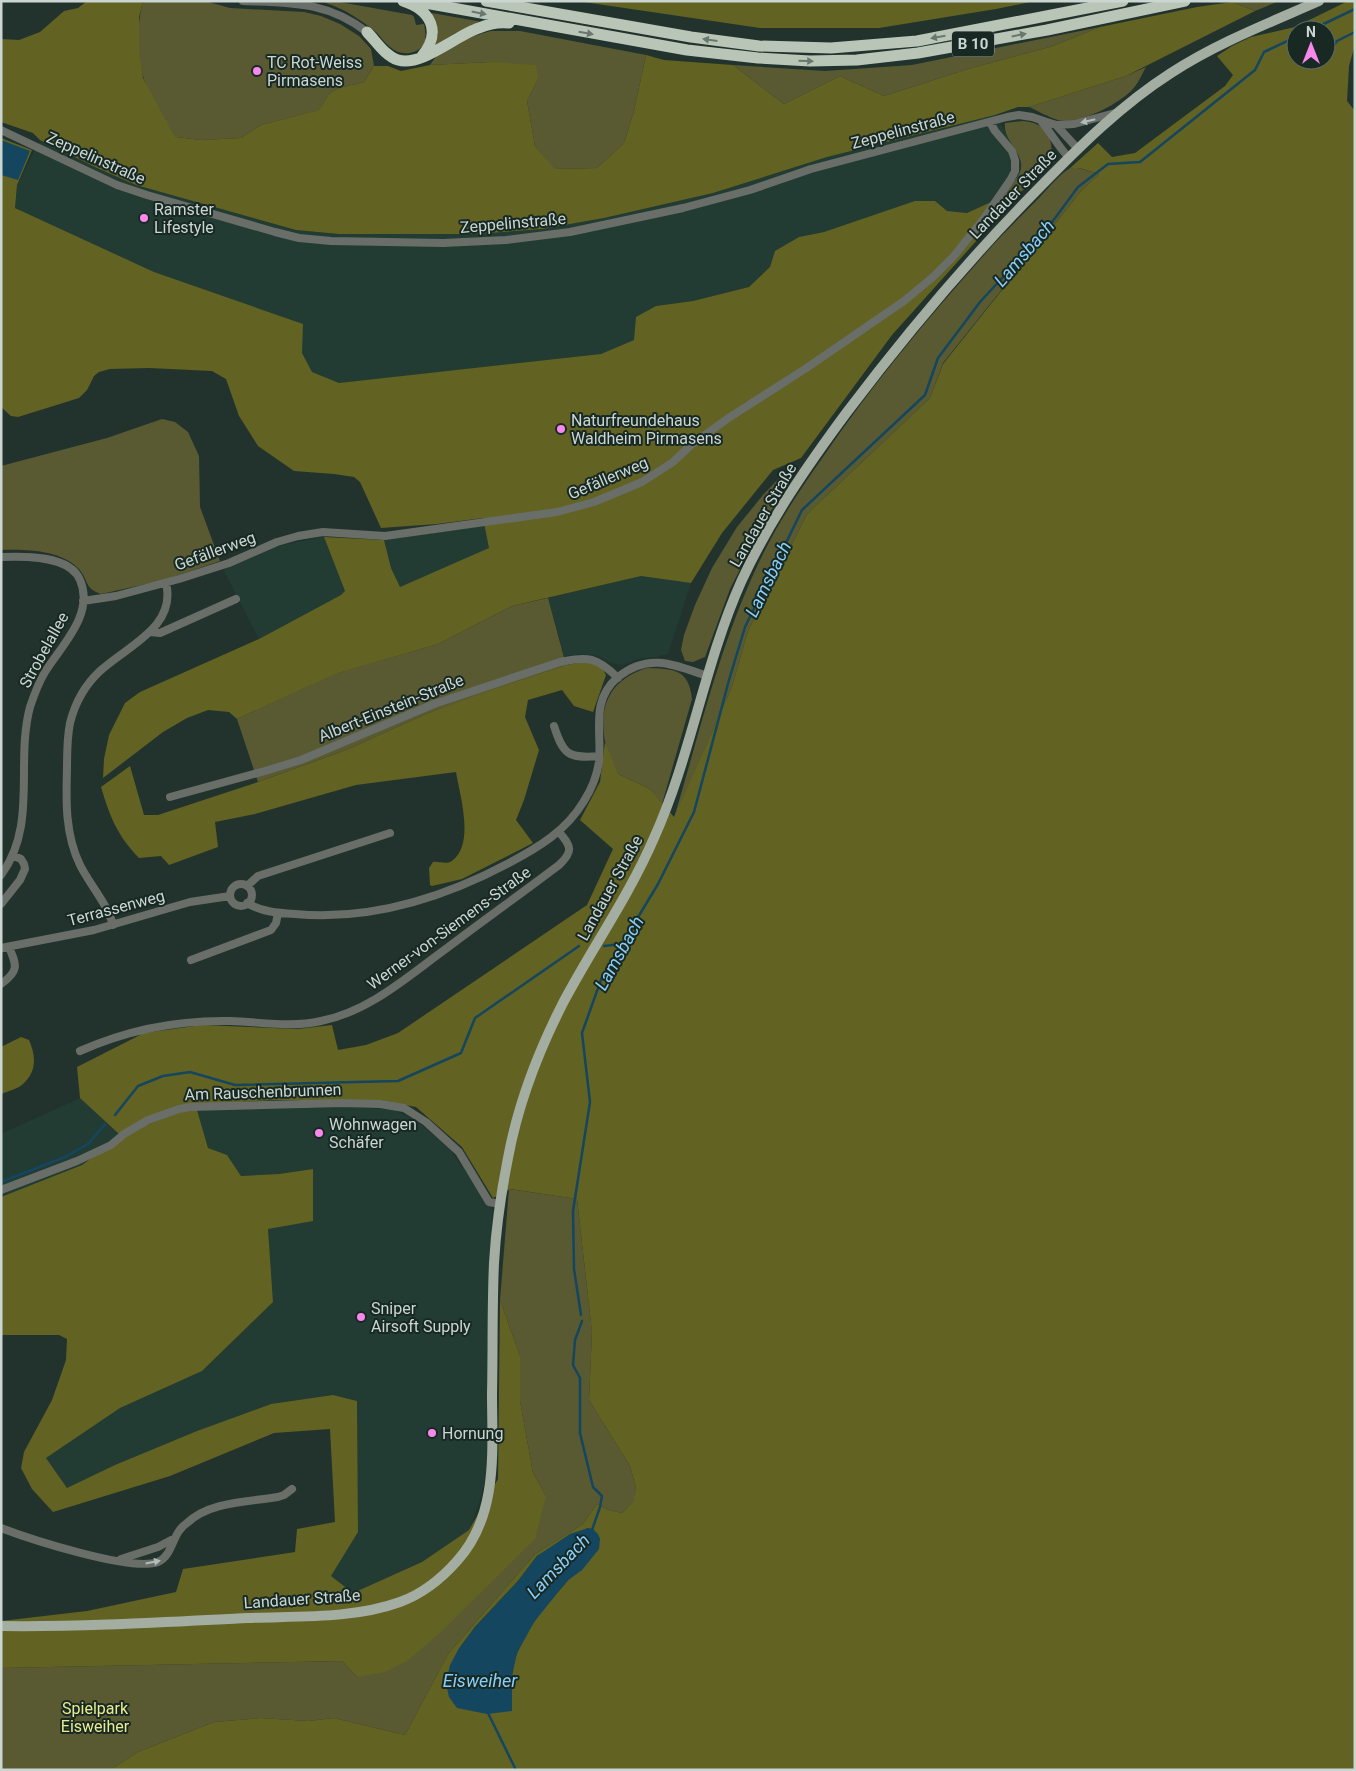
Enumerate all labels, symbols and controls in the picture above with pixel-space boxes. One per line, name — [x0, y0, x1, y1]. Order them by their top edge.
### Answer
one-way arrow — [472, 9, 488, 17]
north arrow — [1286, 20, 1336, 70]
text: N — [1306, 24, 1316, 40]
one-way arrow — [579, 29, 595, 37]
one-way arrow — [1012, 31, 1027, 39]
road number: B 10 — [952, 32, 994, 56]
one-way arrow — [929, 34, 945, 42]
one-way arrow — [702, 36, 718, 44]
place label: TC Rot-Weiss Pirmasens — [267, 53, 362, 90]
one-way arrow — [799, 57, 815, 65]
marker: TC Rot-Weiss Pirmasens — [251, 65, 263, 77]
street label: Zeppelinstraße — [849, 107, 957, 153]
one-way arrow — [1080, 117, 1095, 125]
street label: Zeppelinstraße — [44, 128, 148, 188]
street label: Landauer Straße — [965, 145, 1061, 243]
place label: Ramster Lifestyle — [154, 200, 215, 237]
street label: Zeppelinstraße — [459, 209, 567, 237]
marker: Ramster Lifestyle — [138, 212, 150, 224]
water label: Lamsbach — [989, 215, 1059, 291]
place label: Naturfreundehaus Waldheim Pirmasens — [571, 411, 722, 448]
marker: Naturfreundehaus Waldheim Pirmasens — [555, 423, 567, 435]
street label: Gefällerweg — [565, 453, 651, 503]
street label: Landauer Straße — [725, 460, 801, 570]
street label: Gefällerweg — [172, 528, 258, 574]
water label: Lamsbach — [741, 538, 795, 620]
street label: Strobelallee — [15, 609, 73, 691]
street label: Albert-Einstein-Straße — [316, 670, 466, 746]
street label: Landauer Straße — [573, 832, 647, 944]
street label: Werner-von-Siemens-Straße — [364, 862, 534, 994]
street label: Terrassenweg — [65, 886, 167, 930]
water label: Lamsbach — [590, 912, 648, 994]
street label: Am Rauschenbrunnen — [184, 1080, 342, 1104]
place label: Wohnwagen Schäfer — [329, 1115, 417, 1152]
marker: Wohnwagen Schäfer — [313, 1127, 325, 1139]
place label: Sniper Airsoft Supply — [371, 1299, 471, 1336]
marker: Sniper Airsoft Supply — [355, 1311, 367, 1323]
place label: Hornung — [442, 1424, 503, 1443]
marker: Hornung — [426, 1427, 438, 1439]
water label: Lamsbach — [522, 1529, 594, 1603]
one-way arrow — [145, 1557, 161, 1565]
street label: Landauer Straße — [243, 1585, 361, 1613]
water label: Eisweiher — [443, 1670, 518, 1691]
park label: Spielpark Eisweiher — [61, 1699, 130, 1736]

